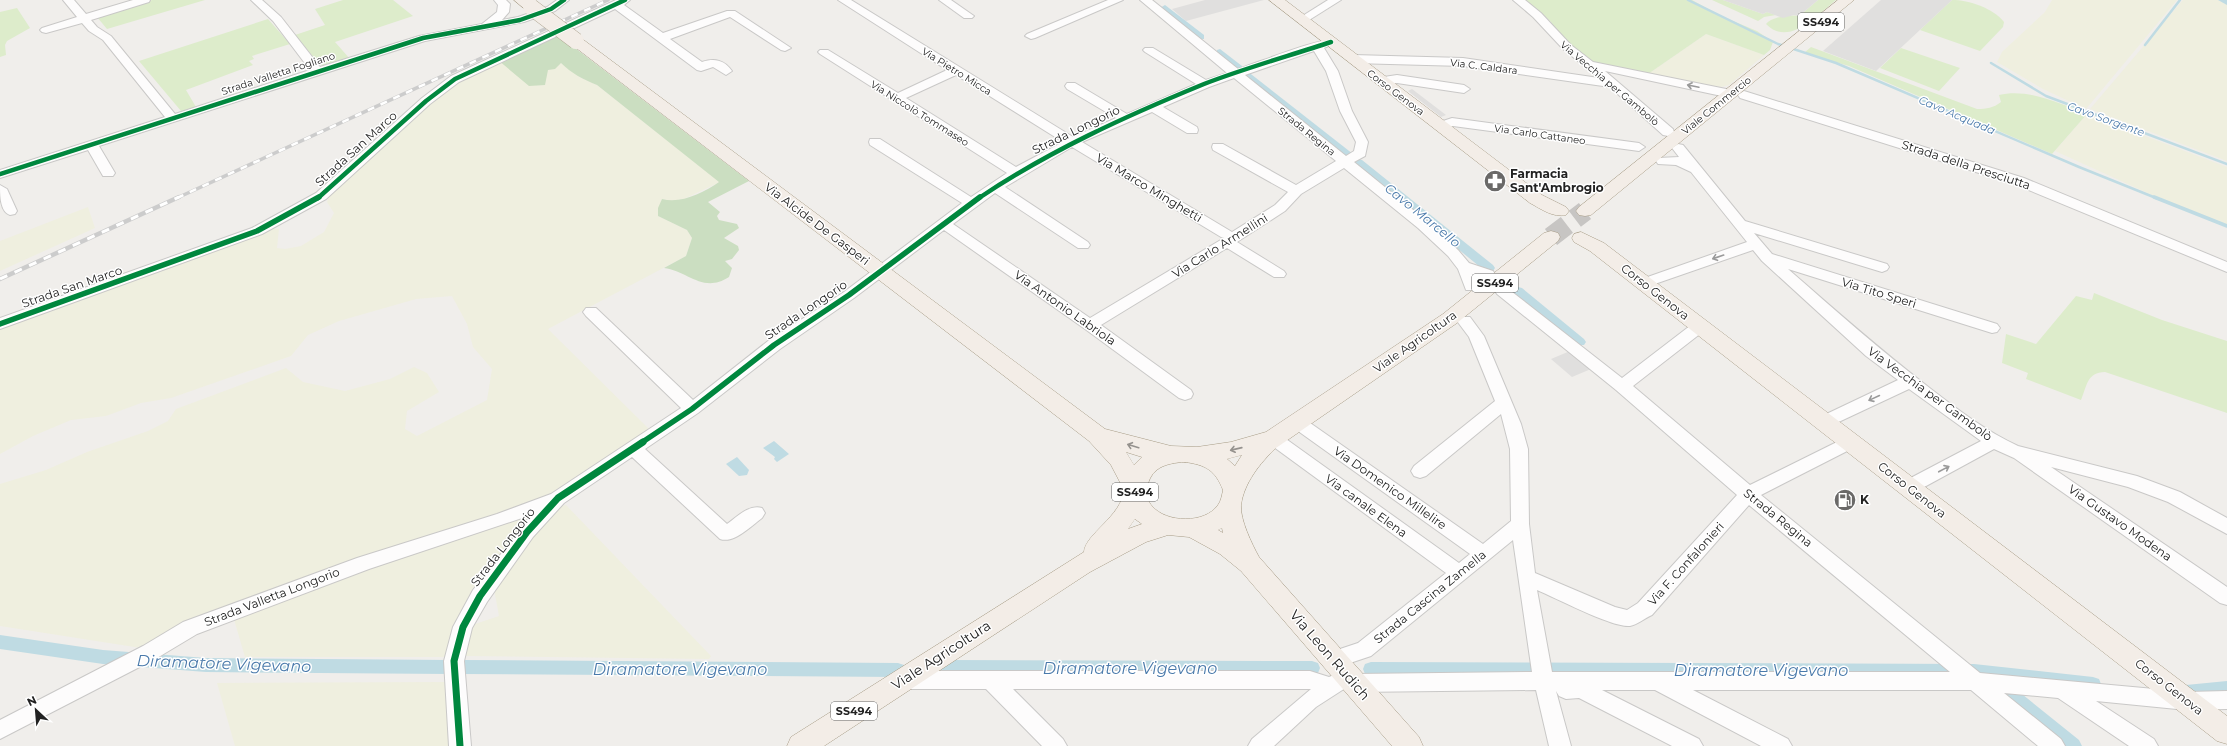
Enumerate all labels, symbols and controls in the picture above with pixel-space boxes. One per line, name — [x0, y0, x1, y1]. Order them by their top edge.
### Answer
road number: SS494 — [1798, 13, 1844, 31]
street label: Via Vecchia per Gambolò — [1558, 38, 1662, 129]
street label: Via Pietro Micca — [919, 45, 994, 98]
street label: Strada Valletta Fogliano — [220, 49, 337, 98]
street label: Via C. Caldara — [1450, 56, 1518, 77]
street label: Corso Genova — [1364, 67, 1427, 118]
street label: Viale Commercio — [1679, 73, 1754, 137]
street label: Via Niccolò Tommaseo — [868, 78, 971, 149]
one-way arrow — [1687, 81, 1700, 89]
water label: Cavo Acquada — [1917, 93, 1997, 137]
water label: Cavo Sorgente — [2065, 99, 2147, 140]
street label: Strada Longorio — [1029, 102, 1122, 157]
street label: Strada Regina — [1275, 104, 1338, 159]
street label: Strada San Marco — [312, 108, 400, 189]
street label: Via Carlo Cattaneo — [1493, 122, 1586, 147]
street label: Strada della Presciutta — [1900, 137, 2032, 192]
street label: Via Marco Minghetti — [1093, 150, 1205, 225]
place label: Farmacia Sant'Ambrogio — [1510, 166, 1604, 195]
pharmacy icon: Farmacia Sant'Ambrogio — [1482, 168, 1508, 194]
street label: Via Alcide De Gasperi — [762, 179, 873, 268]
water label: Cavo Marcello — [1382, 180, 1464, 250]
street label: Via Carlo Armellini — [1169, 210, 1270, 281]
one-way arrow — [1712, 254, 1724, 262]
street label: Corso Genova — [1618, 260, 1692, 323]
street label: Strada San Marco — [20, 262, 124, 311]
street label: Via Antonio Labriola — [1012, 267, 1119, 348]
road number: SS494 — [1472, 274, 1518, 292]
street label: Via Tito Speri — [1840, 274, 1918, 311]
street label: Strada Longorio — [762, 277, 850, 343]
street label: Viale Agricoltura — [1370, 307, 1459, 376]
street label: Via Vecchia per Gambolò — [1865, 343, 1996, 444]
one-way arrow — [1868, 395, 1880, 402]
one-way arrow — [1127, 442, 1140, 449]
street label: Via Domenico Millelire — [1331, 443, 1450, 532]
one-way arrow — [1230, 446, 1243, 453]
street label: Corso Genova — [1875, 458, 1949, 521]
one-way arrow — [1938, 465, 1950, 472]
street label: Via canale Elena — [1322, 471, 1410, 540]
street label: Via Gustavo Modena — [2066, 481, 2175, 564]
road number: SS494 — [1112, 483, 1158, 501]
street label: Strada Regina — [1741, 485, 1816, 550]
fuel station icon: K — [1832, 487, 1858, 513]
place label: K — [1860, 492, 1870, 507]
street label: Strada Longorio — [467, 504, 538, 589]
street label: Via F. Confalonieri — [1644, 519, 1727, 608]
street label: Strada Cascina Zamella — [1371, 547, 1489, 646]
street label: Strada Valletta Longorio — [202, 564, 342, 629]
street label: Via Leon Rudich — [1286, 606, 1374, 704]
street label: Viale Agricoltura — [888, 616, 994, 694]
water label: Diramatore Vigevano — [136, 651, 312, 676]
street label: Corso Genova — [2132, 655, 2206, 718]
water label: Diramatore Vigevano — [1043, 659, 1217, 678]
water label: Diramatore Vigevano — [593, 660, 767, 679]
water label: Diramatore Vigevano — [1674, 661, 1848, 680]
north arrow — [16, 690, 56, 730]
text: N — [25, 693, 39, 709]
road number: SS494 — [831, 702, 877, 720]

